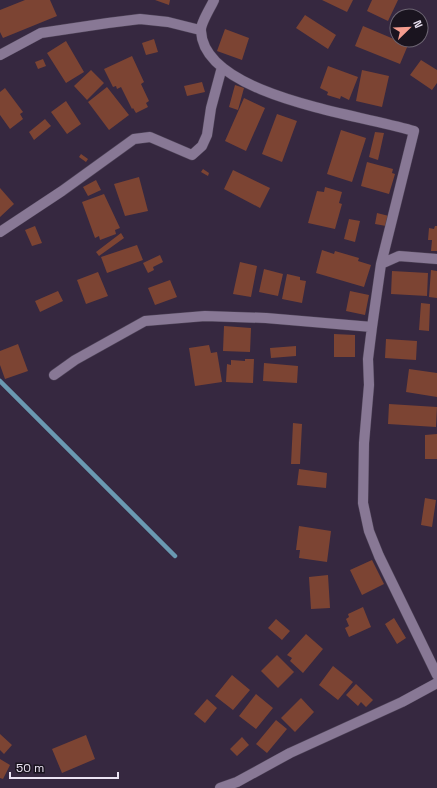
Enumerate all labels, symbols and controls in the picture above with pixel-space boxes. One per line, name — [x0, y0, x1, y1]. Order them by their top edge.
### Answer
north arrow — [389, 8, 429, 48]
text: N — [410, 18, 426, 30]
scale bar — [10, 754, 118, 780]
text: 50 m — [16, 760, 44, 776]

